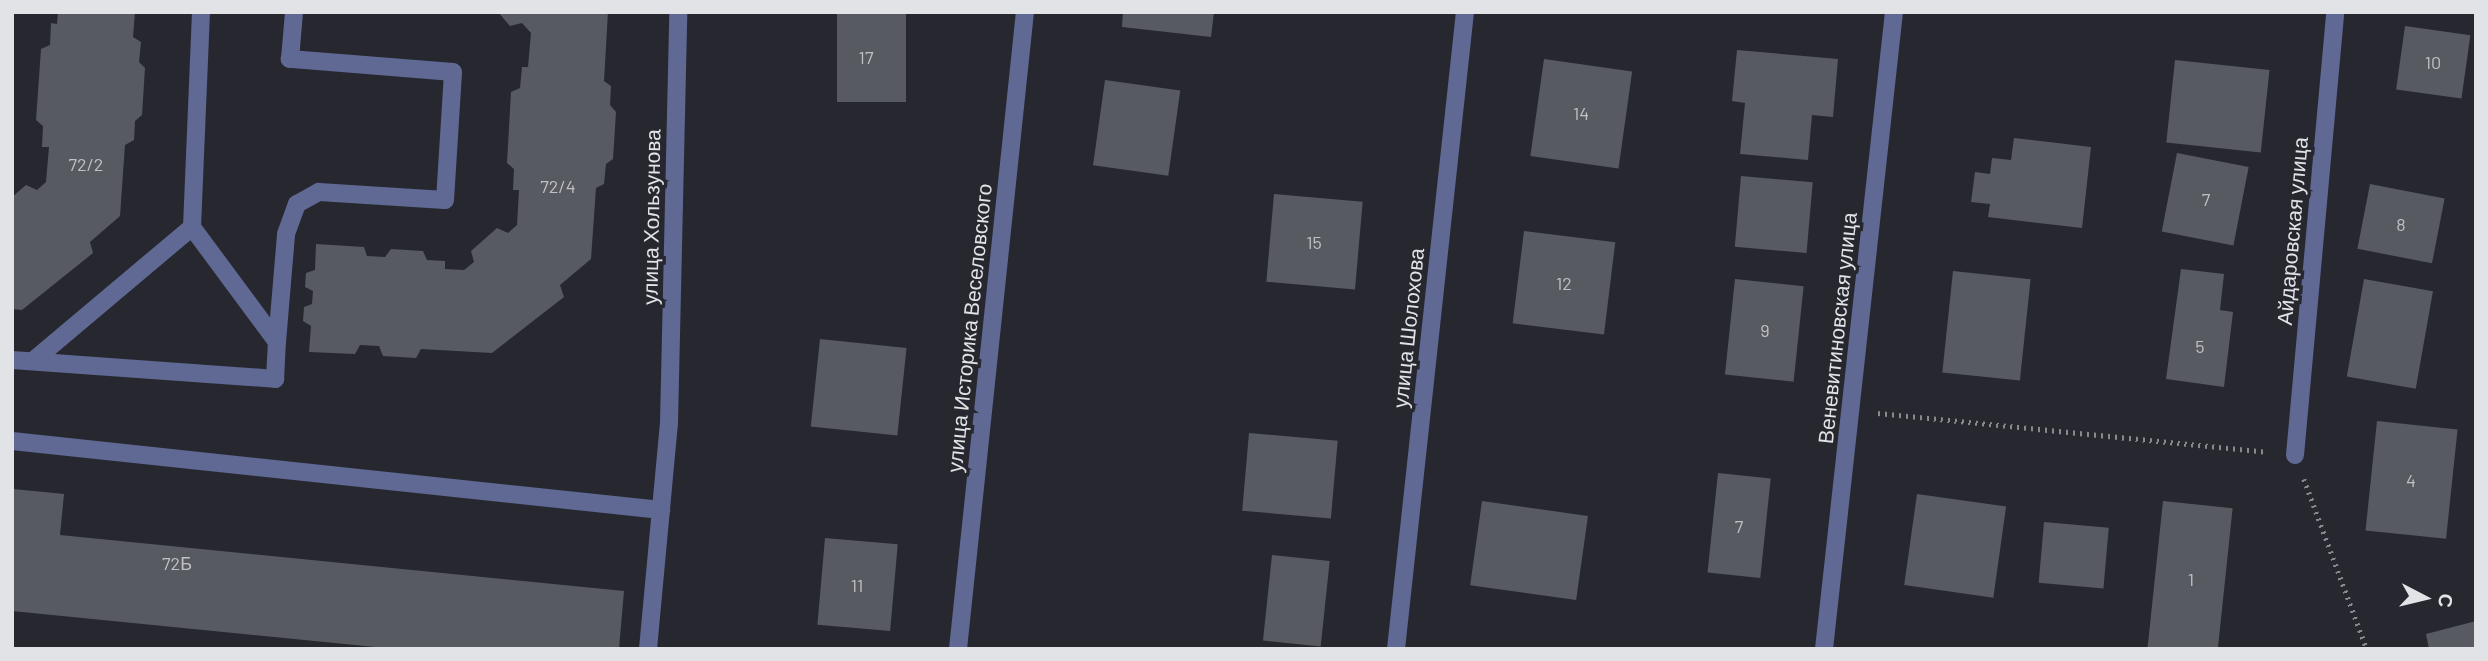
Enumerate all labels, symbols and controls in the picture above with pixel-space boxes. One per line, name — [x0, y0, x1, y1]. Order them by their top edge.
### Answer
house number: 17 — [859, 46, 873, 68]
house number: 10 — [2425, 51, 2441, 73]
house number: 14 — [1573, 102, 1589, 124]
street label: улица Хользунова — [637, 129, 665, 305]
street label: Айдаровская улица — [2271, 136, 2313, 326]
house number: 72/2 — [68, 153, 104, 175]
house number: 72/4 — [540, 175, 576, 197]
street label: улица Историка Веселовского — [941, 182, 997, 474]
house number: 7 — [2202, 188, 2210, 210]
street label: Веневитиновская улица — [1812, 211, 1862, 445]
house number: 8 — [2396, 213, 2406, 235]
house number: 15 — [1306, 231, 1322, 253]
street label: улица Шолохова — [1387, 247, 1429, 409]
house number: 12 — [1556, 272, 1572, 294]
house number: 9 — [1760, 319, 1770, 341]
house number: 5 — [2195, 335, 2205, 357]
house number: 4 — [2406, 469, 2416, 491]
house number: 7 — [1735, 515, 1743, 537]
house number: 72Б — [162, 552, 192, 574]
north arrow — [2390, 563, 2460, 633]
house number: 1 — [2188, 568, 2194, 590]
house number: 11 — [851, 574, 863, 596]
text: С — [2434, 592, 2459, 609]

